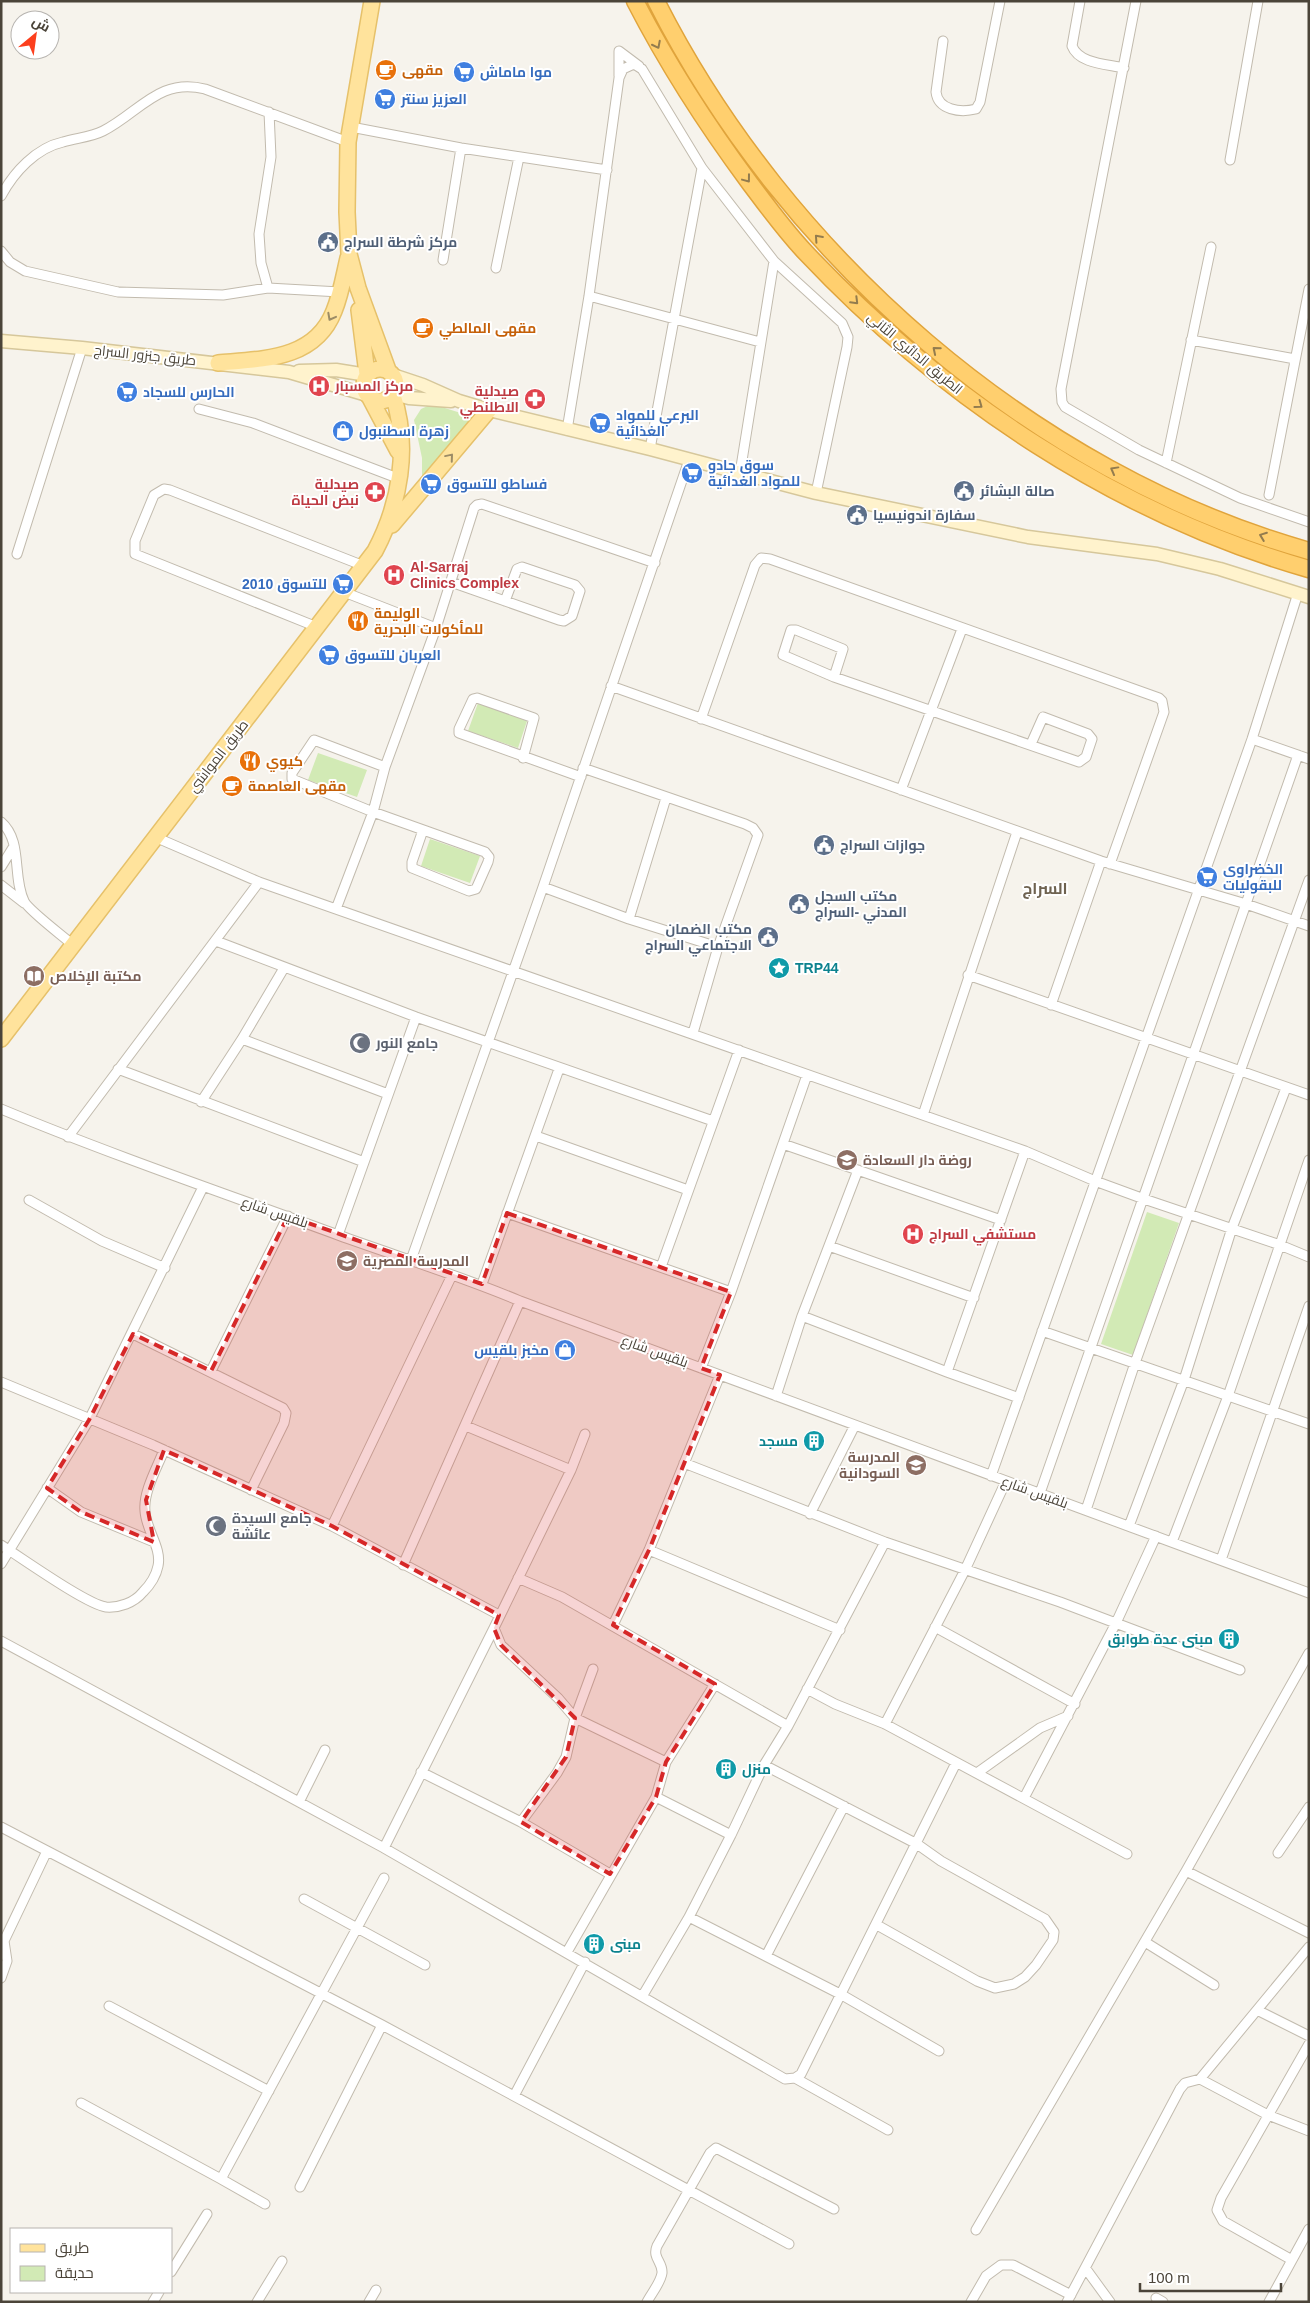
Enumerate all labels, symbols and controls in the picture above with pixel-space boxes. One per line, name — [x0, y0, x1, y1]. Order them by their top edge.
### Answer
north arrow — [10, 10, 60, 60]
text: ش — [29, 12, 53, 36]
one-way arrow — [651, 39, 661, 48]
cafe icon: مقهى — [374, 58, 398, 82]
supermarket icon: موا ماماش — [452, 60, 476, 84]
place label: مقهى — [402, 62, 443, 79]
place label: موا ماماش — [480, 64, 552, 81]
supermarket icon: العزيز سنتر — [373, 87, 397, 111]
place label: العزيز سنتر — [400, 91, 467, 108]
one-way arrow — [742, 173, 750, 182]
public building icon: مركز شرطة السراج — [316, 230, 340, 254]
place label: مركز شرطة السراج — [344, 234, 457, 252]
one-way arrow — [815, 235, 824, 244]
one-way arrow — [849, 295, 858, 304]
street label: الطريق الدائري الثاني — [862, 309, 966, 400]
one-way arrow — [327, 312, 337, 321]
cafe icon: مقهى المالطي — [411, 316, 435, 340]
place label: مقهى المالطي — [439, 320, 536, 340]
street label: طريق جنزور السراج — [93, 342, 197, 369]
one-way arrow — [933, 347, 942, 356]
hospital icon: مركز المسبار — [307, 374, 331, 398]
place label: مركز المسبار — [334, 378, 413, 395]
supermarket icon: الحارس للسجاد — [115, 380, 139, 404]
place label: صيدلية الاطلنطي — [460, 383, 519, 419]
place label: الحارس للسجاد — [143, 384, 235, 401]
pharmacy icon: صيدلية الاطلنطي — [523, 387, 547, 411]
one-way arrow — [973, 400, 982, 408]
place label: البرعي للمواد الغذائية — [616, 407, 699, 439]
supermarket icon: البرعي للمواد الغذائية — [588, 411, 612, 435]
shop icon: زهرة اسطنبول — [331, 419, 355, 443]
place label: زهرة اسطنبول — [359, 423, 449, 440]
one-way arrow — [444, 453, 453, 462]
place label: سوق جادو للمواد الغدائية — [708, 457, 800, 490]
supermarket icon: سوق جادو للمواد الغدائية — [680, 461, 704, 485]
one-way arrow — [1110, 466, 1119, 476]
supermarket icon: فساطو للتسوق — [419, 472, 443, 496]
place label: صيدلية نبض الحياة — [292, 476, 359, 509]
place label: فساطو للتسوق — [447, 476, 547, 493]
public building icon: صالة البشائر — [952, 479, 976, 503]
pharmacy icon: صيدلية نبض الحياة — [363, 480, 387, 504]
place label: صالة البشائر — [979, 483, 1055, 500]
public building icon: سفارة اندونيسيا — [845, 503, 869, 527]
place label: سفارة اندونيسيا — [873, 507, 976, 524]
one-way arrow — [1259, 532, 1267, 542]
place label: Al-Sarraj Clinics Complex — [410, 559, 519, 591]
hospital icon: Al-Sarraj Clinics Complex — [382, 563, 406, 587]
supermarket icon: 2010 للتسوق — [331, 572, 355, 596]
place label: 2010 للتسوق — [242, 576, 327, 593]
place label: الوليمة للمأكولات البحرية — [374, 605, 483, 638]
restaurant icon: الوليمة للمأكولات البحرية — [346, 609, 370, 633]
supermarket icon: العربان للتسوق — [317, 643, 341, 667]
place label: العربان للتسوق — [345, 647, 441, 664]
street label: طريق المواشي — [185, 717, 254, 797]
restaurant icon: كيوي — [238, 749, 262, 773]
place label: كيوي — [266, 753, 303, 772]
cafe icon: مقهى العاصمة — [220, 774, 244, 798]
place label: مقهى العاصمة — [248, 778, 346, 795]
public building icon: جوازات السراج — [812, 833, 836, 857]
place label: جوازات السراج — [840, 837, 925, 855]
place label: الخضراوى للبقوليات — [1223, 861, 1283, 894]
supermarket icon: الخضراوى للبقوليات — [1195, 865, 1219, 889]
district label: السراج — [1022, 880, 1068, 899]
place label: مكتب السجل المدني -السراج — [815, 888, 907, 924]
public building icon: مكتب السجل المدني -السراج — [787, 892, 811, 916]
place label: مكتب الضمان الاجتماعي السراج — [645, 921, 752, 957]
public building icon: مكتب الضمان الاجتماعي السراج — [756, 925, 780, 949]
place icon: TRP44 — [767, 956, 791, 980]
place label: TRP44 — [795, 960, 839, 976]
library icon: مكتبة الإخلاص — [22, 964, 46, 988]
place label: مكتبة الإخلاص — [50, 968, 142, 986]
mosque icon: جامع النور — [348, 1031, 372, 1055]
place label: جامع النور — [375, 1035, 438, 1053]
school or university icon: روضة دار السعادة — [835, 1148, 859, 1172]
place label: روضة دار السعادة — [863, 1152, 972, 1169]
street label: بلقيس شارع — [239, 1193, 310, 1232]
hospital icon: مستشفي السراج — [901, 1222, 925, 1246]
place label: مستشفي السراج — [929, 1226, 1036, 1246]
school or university icon: المدرسة المصرية — [335, 1249, 359, 1273]
place label: المدرسة المصرية — [363, 1253, 469, 1270]
street label: بلقيس شارع — [619, 1332, 690, 1371]
shop icon: مخبز بلقيس — [553, 1338, 577, 1362]
place label: مخبز بلقيس — [474, 1342, 549, 1359]
building icon: مسجد — [802, 1429, 826, 1453]
place label: مسجد — [759, 1433, 798, 1449]
place label: المدرسة السودانية — [839, 1449, 900, 1482]
school or university icon: المدرسة السودانية — [904, 1453, 928, 1477]
street label: بلقيس شارع — [999, 1473, 1070, 1512]
place label: جامع السيدة عائشة — [232, 1510, 312, 1542]
mosque icon: جامع السيدة عائشة — [204, 1514, 228, 1538]
building icon: مبنى عدة طوابق — [1217, 1627, 1241, 1651]
place label: مبنى عدة طوابق — [1108, 1631, 1213, 1648]
building icon: منزل — [714, 1757, 738, 1781]
place label: منزل — [742, 1761, 771, 1778]
building icon: مبنى — [582, 1932, 606, 1956]
place label: مبنى — [610, 1936, 641, 1953]
legend — [10, 2228, 172, 2293]
text: طريق — [55, 2239, 89, 2258]
scale bar — [1140, 2260, 1281, 2292]
text: حديقة — [55, 2264, 94, 2281]
text: 100 m — [1148, 2269, 1190, 2286]

